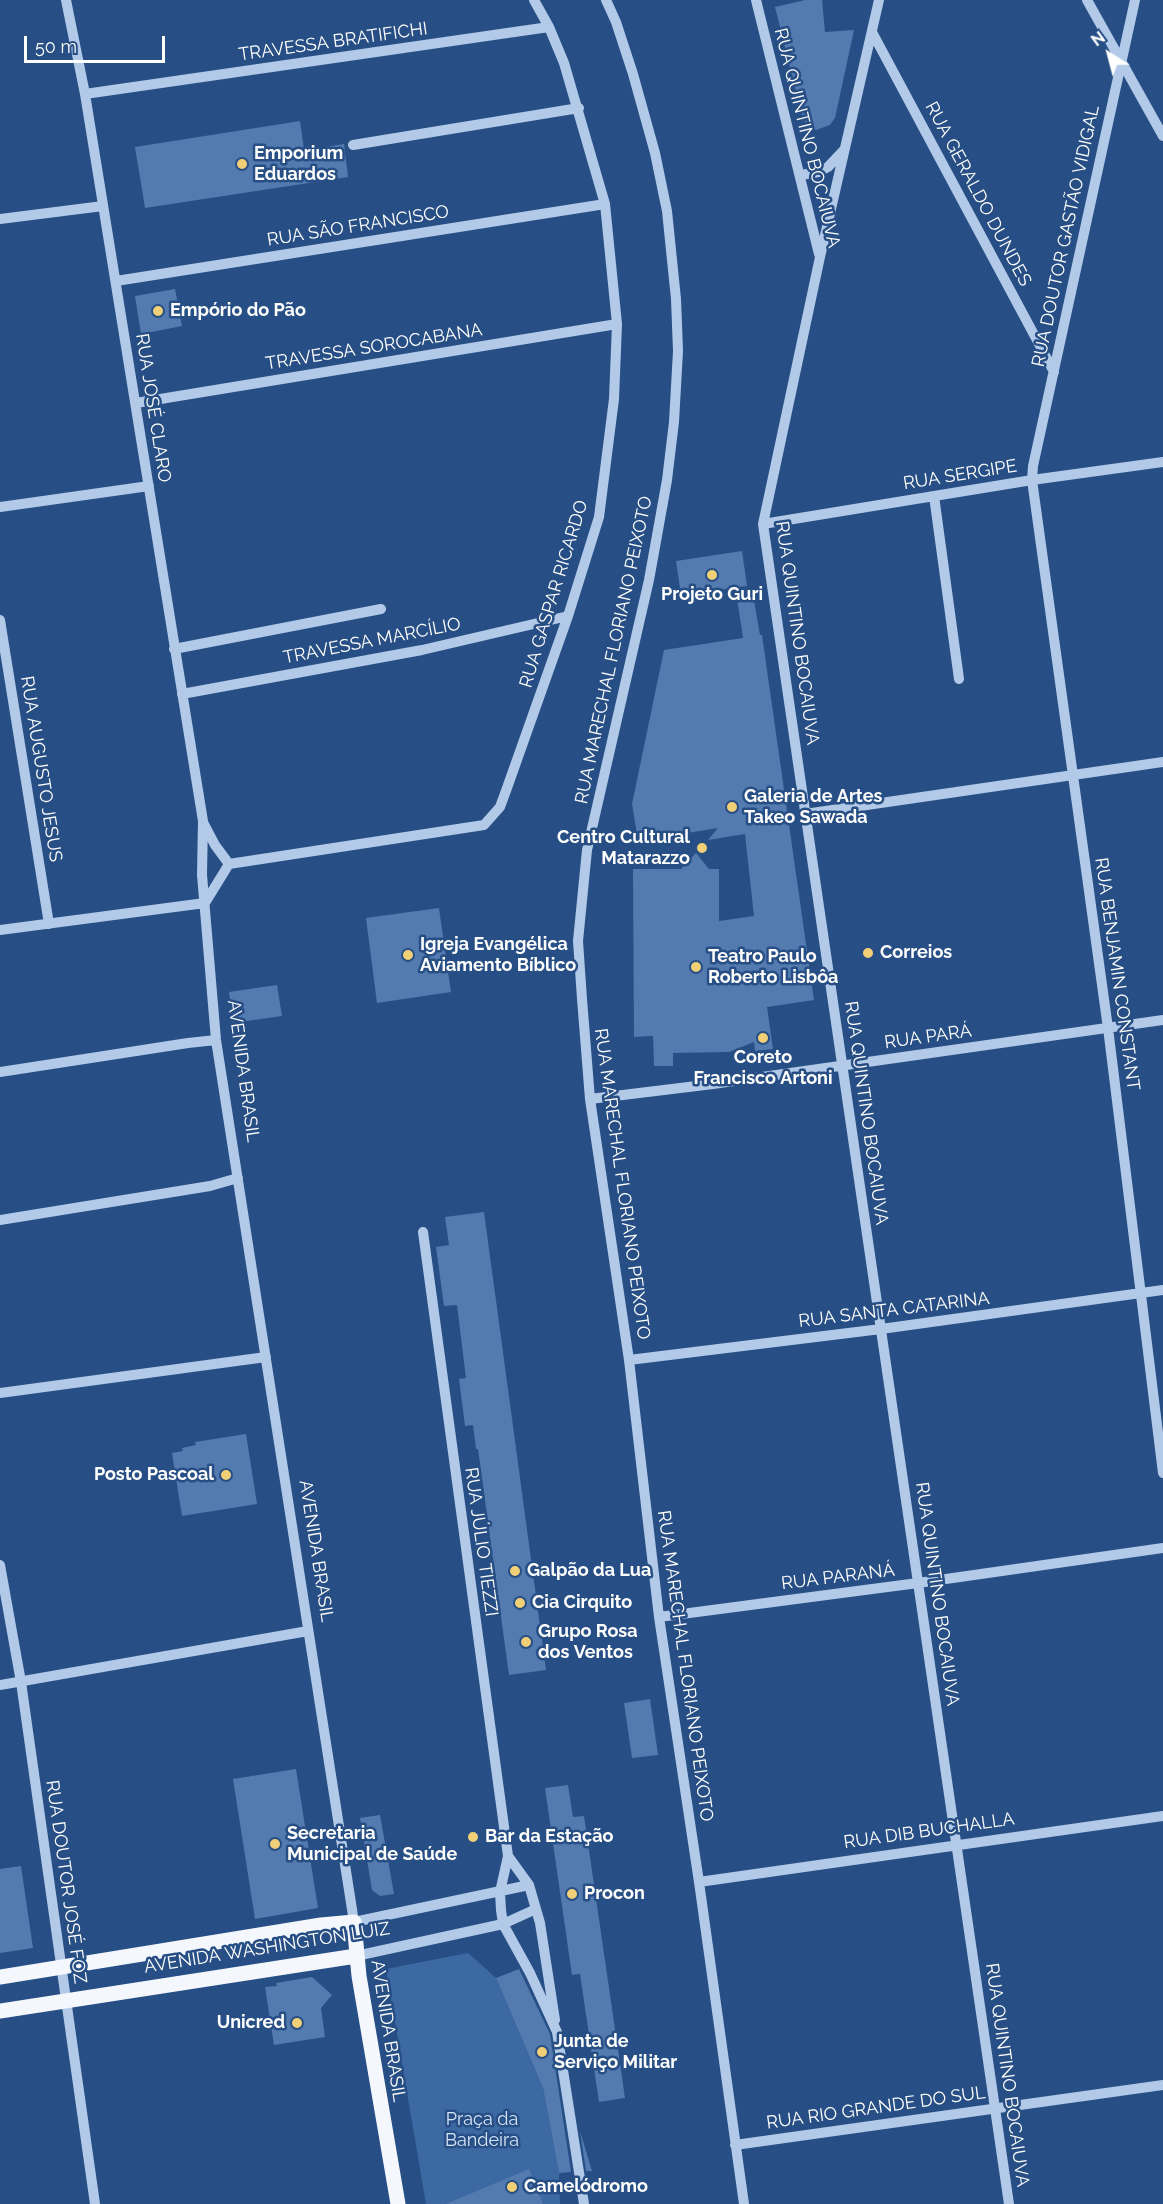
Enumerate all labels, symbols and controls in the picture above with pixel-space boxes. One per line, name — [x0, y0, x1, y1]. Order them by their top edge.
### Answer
street label: TRAVESSA BRATIFICHI — [237, 18, 429, 66]
scale bar — [27, 24, 168, 62]
north arrow — [1079, 24, 1139, 84]
street label: RUA QUINTINO BOCAIUVA — [769, 26, 845, 250]
text: N — [1088, 28, 1109, 50]
text: 50 m — [35, 36, 77, 57]
street label: RUA GERALDO DUNDES — [920, 98, 1036, 290]
street label: RUA DOUTOR GASTÃO VIDIGAL — [1028, 103, 1104, 369]
place label: Emporium Eduardos — [254, 143, 343, 186]
marker: Emporium Eduardos — [235, 157, 249, 171]
street label: RUA SÃO FRANCISCO — [265, 201, 451, 251]
place label: Empório do Pão — [170, 300, 306, 322]
marker: Empório do Pão — [151, 304, 165, 318]
street label: TRAVESSA SOROCABANA — [264, 319, 484, 375]
street label: RUA JOSÉ CLARO — [131, 332, 175, 484]
street label: RUA SERGIPE — [902, 455, 1018, 495]
street label: RUA MARECHAL FLORIANO PEIXOTO — [571, 494, 657, 806]
street label: RUA GASPAR RICARDO — [515, 498, 593, 690]
street label: RUA QUINTINO BOCAIUVA — [771, 520, 823, 746]
marker: Projeto Guri — [705, 568, 719, 582]
place label: Projeto Guri — [661, 584, 763, 606]
street label: TRAVESSA MARCÍLIO — [281, 613, 463, 669]
street label: RUA AUGUSTO JESUS — [16, 675, 66, 863]
place label: Galeria de Artes Takeo Sawada — [744, 786, 882, 828]
marker: Galeria de Artes Takeo Sawada — [725, 800, 739, 814]
place label: Centro Cultural Matarazzo — [557, 827, 690, 870]
marker: Centro Cultural Matarazzo — [695, 841, 709, 855]
street label: RUA BENJAMIN CONSTANT — [1090, 856, 1144, 1092]
place label: Igreja Evangélica Aviamento Bíblico — [420, 934, 576, 976]
place label: Correios — [880, 942, 952, 964]
place label: Teatro Paulo Roberto Lisbôa — [708, 946, 838, 988]
marker: Correios — [861, 946, 875, 960]
marker: Igreja Evangélica Aviamento Bíblico — [401, 948, 415, 962]
marker: Teatro Paulo Roberto Lisbôa — [689, 960, 703, 974]
street label: AVENIDA BRASIL — [222, 999, 264, 1143]
street label: RUA QUINTINO BOCAIUVA — [840, 1000, 892, 1226]
street label: RUA PARÁ — [883, 1020, 973, 1054]
street label: RUA MARECHAL FLORIANO PEIXOTO — [589, 1027, 655, 1341]
marker: Coreto Francisco Artoni — [756, 1031, 770, 1045]
place label: Coreto Francisco Artoni — [693, 1047, 833, 1090]
street label: RUA SANTA CATARINA — [797, 1288, 991, 1332]
place label: Posto Pascoal — [94, 1464, 214, 1486]
street label: RUA JÚLIO TIEZZI — [460, 1466, 502, 1618]
marker: Posto Pascoal — [219, 1468, 233, 1482]
street label: AVENIDA BRASIL — [294, 1479, 338, 1623]
street label: RUA QUINTINO BOCAIUVA — [911, 1481, 963, 1707]
street label: RUA MARECHAL FLORIANO PEIXOTO — [652, 1509, 718, 1823]
street label: RUA PARANÁ — [780, 1559, 896, 1595]
place label: Galpão da Lua — [527, 1560, 651, 1582]
marker: Galpão da Lua — [508, 1564, 522, 1578]
place label: Cia Cirquito — [532, 1592, 632, 1614]
marker: Cia Cirquito — [513, 1596, 527, 1610]
place label: Grupo Rosa dos Ventos — [538, 1621, 638, 1664]
marker: Grupo Rosa dos Ventos — [519, 1635, 533, 1649]
street label: RUA DOUTOR JOSÉ FOZ — [41, 1779, 91, 1985]
street label: RUA DIB BUCHALLA — [842, 1808, 1016, 1854]
place label: Secretaria Municipal de Saúde — [287, 1823, 457, 1866]
place label: Bar da Estação — [485, 1826, 613, 1848]
marker: Bar da Estação — [466, 1830, 480, 1844]
marker: Secretaria Municipal de Saúde — [268, 1837, 282, 1851]
place label: Procon — [584, 1883, 645, 1905]
marker: Procon — [565, 1887, 579, 1901]
street label: AVENIDA WASHINGTON LUIZ — [143, 1918, 391, 1978]
street label: AVENIDA BRASIL — [366, 1959, 410, 2103]
street label: RUA QUINTINO BOCAIUVA — [981, 1962, 1033, 2188]
place label: Unicred — [217, 2012, 285, 2034]
marker: Unicred — [290, 2016, 304, 2030]
place label: Junta de Serviço Militar — [554, 2031, 677, 2074]
marker: Junta de Serviço Militar — [535, 2045, 549, 2059]
street label: RUA RIO GRANDE DO SUL — [765, 2082, 987, 2134]
park label: Praça da Bandeira — [445, 2109, 519, 2152]
place label: Camelódromo — [524, 2176, 648, 2198]
marker: Camelódromo — [505, 2180, 519, 2194]

